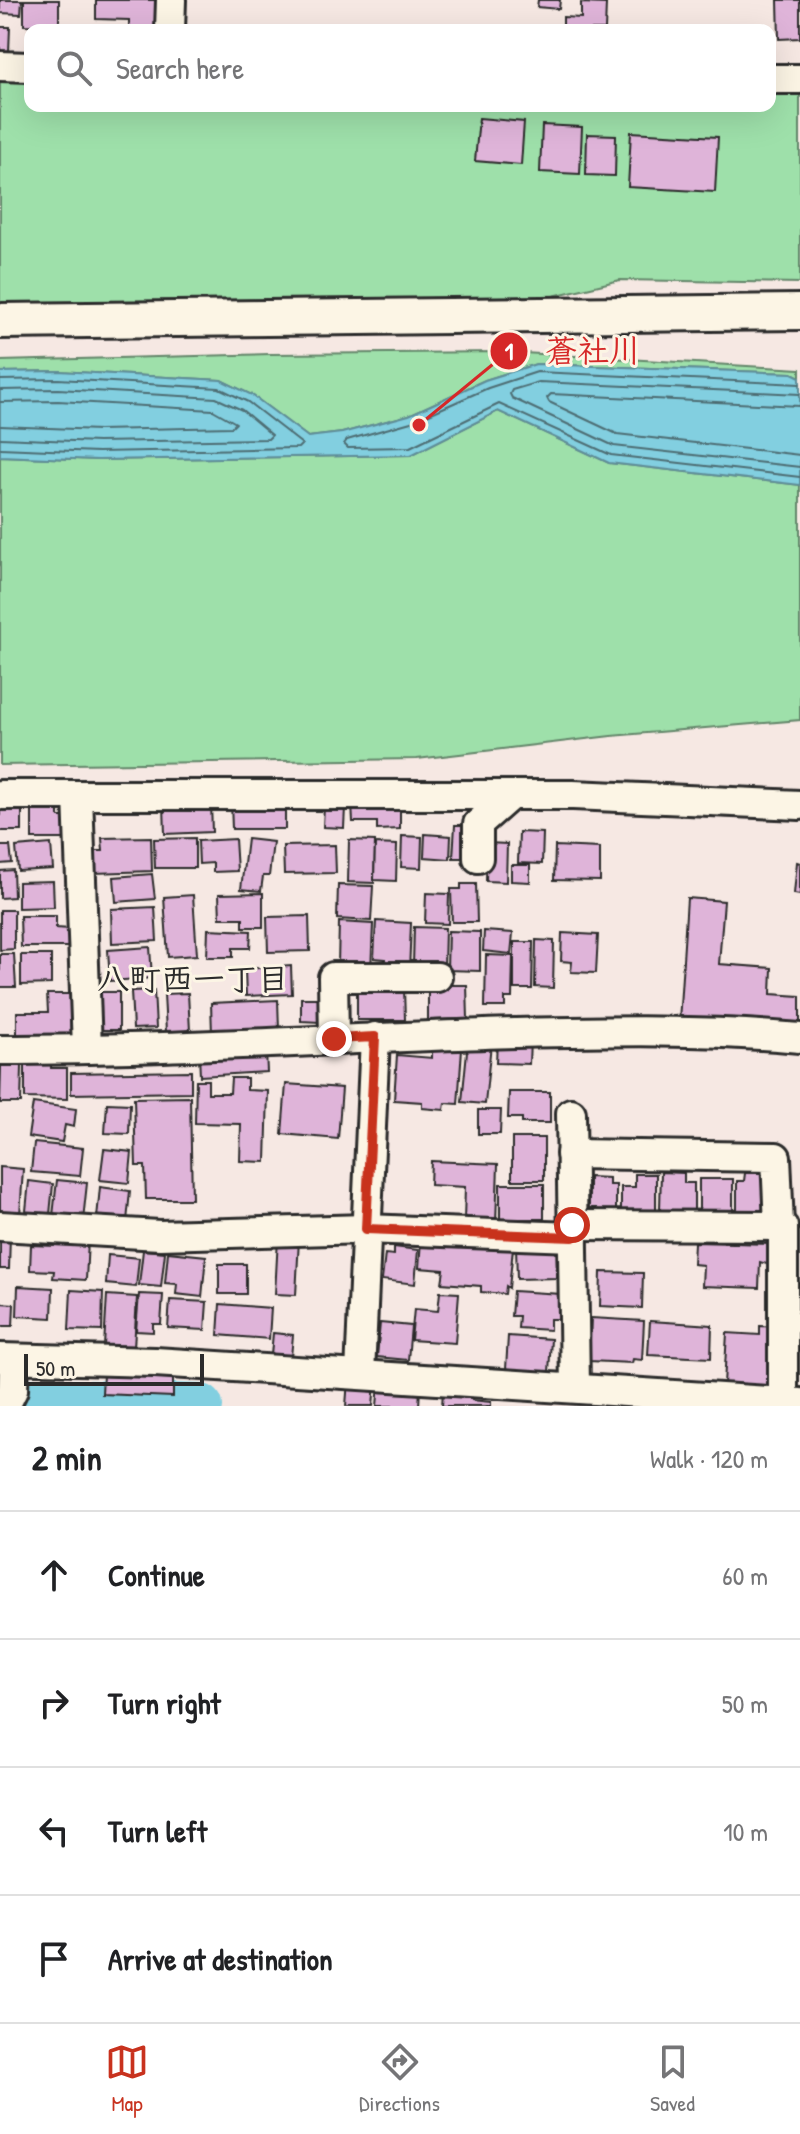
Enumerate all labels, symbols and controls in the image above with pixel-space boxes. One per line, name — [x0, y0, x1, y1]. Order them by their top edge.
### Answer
search box — [24, 24, 776, 112]
icon: search — [52, 46, 96, 90]
text: Search here — [116, 48, 244, 88]
callout: 蒼社川 — [489, 323, 657, 379]
text: 蒼社川 — [545, 329, 641, 372]
text: 1 — [505, 335, 514, 367]
district label: 八町西一丁目 — [97, 957, 289, 1000]
route end — [316, 1021, 352, 1057]
route start — [554, 1207, 590, 1243]
scale bar — [24, 1350, 204, 1386]
text: 50 m — [36, 1353, 75, 1383]
text: 2 min — [32, 1435, 102, 1481]
text: Walk · 120 m — [650, 1441, 768, 1476]
icon: ahead — [32, 1553, 76, 1597]
text: Continue — [108, 1555, 205, 1595]
text: 60 m — [722, 1558, 768, 1593]
icon: right — [32, 1681, 76, 1725]
text: Turn right — [108, 1683, 221, 1723]
text: 50 m — [722, 1686, 768, 1721]
icon: left — [32, 1809, 76, 1853]
text: Turn left — [108, 1811, 207, 1851]
text: 10 m — [723, 1814, 768, 1849]
icon: arrive — [32, 1937, 76, 1981]
text: Arrive at destination — [108, 1939, 333, 1979]
tab: Map — [105, 2040, 149, 2118]
tab: Directions — [359, 2040, 440, 2118]
tab: Saved — [650, 2040, 695, 2118]

